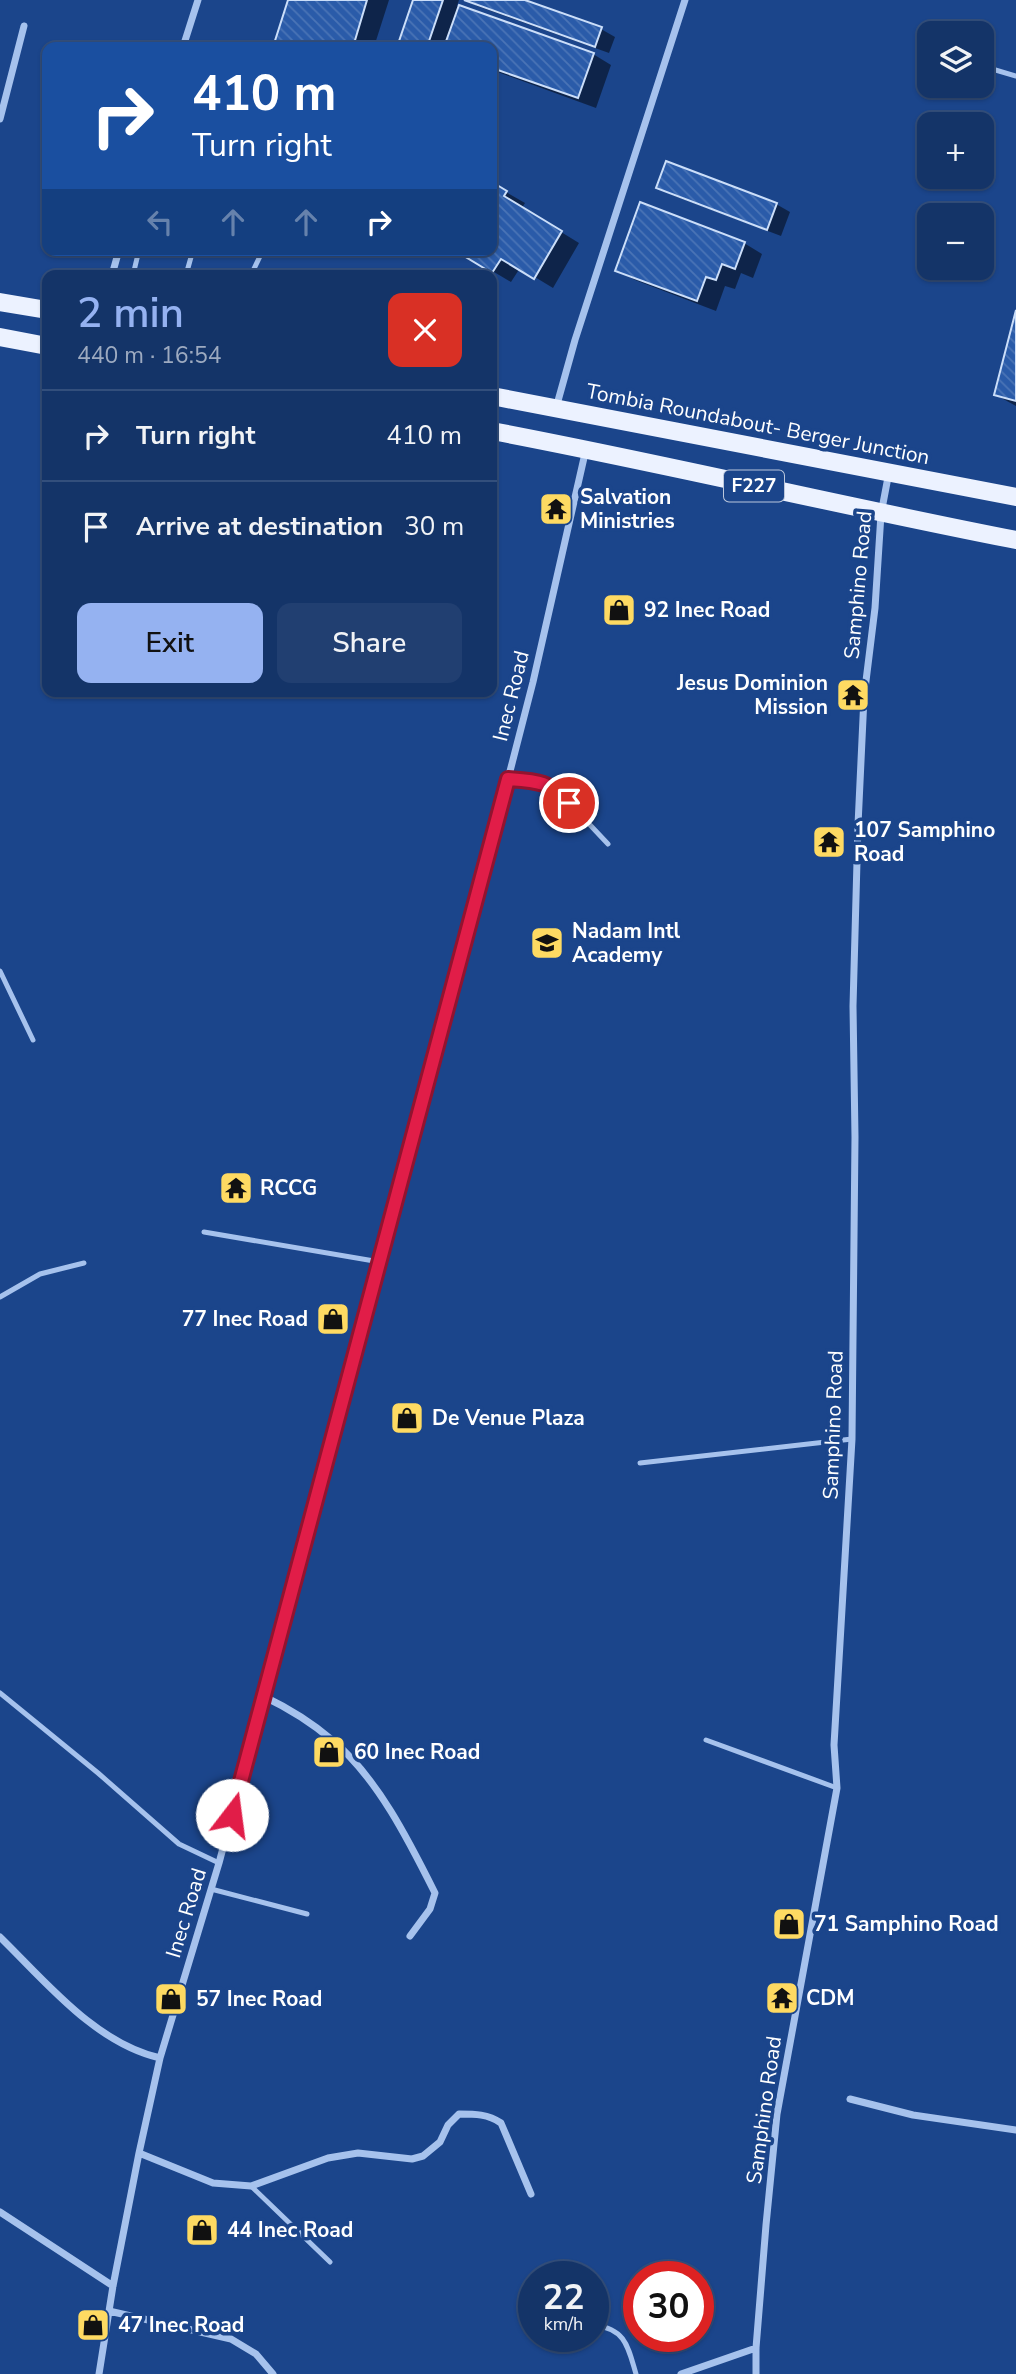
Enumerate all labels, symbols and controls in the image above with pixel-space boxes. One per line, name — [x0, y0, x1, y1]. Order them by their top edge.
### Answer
map controls — [917, 21, 994, 280]
button: layers — [917, 21, 994, 98]
text: 410 m — [192, 60, 336, 127]
icon: right — [77, 70, 168, 161]
button: + — [917, 112, 994, 189]
text: Turn right — [192, 124, 332, 167]
icon: left — [141, 203, 179, 241]
icon: ahead — [214, 203, 252, 241]
icon: ahead — [287, 203, 325, 241]
icon: right — [360, 203, 398, 241]
button: − — [917, 203, 994, 280]
text: 2 min — [77, 285, 184, 342]
button: close — [388, 293, 462, 367]
text: 440 m · 16:54 — [77, 340, 222, 371]
street label: Tombia Roundabout- Berger Junction — [584, 377, 932, 471]
icon: right — [77, 417, 115, 455]
text: Turn right — [136, 418, 255, 453]
text: 410 m — [386, 418, 462, 453]
road number: F227 — [724, 471, 784, 502]
place label: Salvation Ministries — [580, 483, 675, 535]
temple icon: Salvation Ministries — [537, 490, 575, 528]
icon: arrive — [77, 508, 115, 546]
text: Arrive at destination — [136, 509, 383, 544]
text: 30 m — [404, 509, 464, 544]
street label: Samphino Road — [838, 510, 878, 660]
shop icon: 92 Inec Road — [600, 591, 638, 629]
place label: 92 Inec Road — [644, 596, 770, 624]
button: Exit — [77, 603, 263, 683]
button: Share — [277, 603, 462, 683]
street label: Inec Road — [486, 648, 536, 744]
place label: Jesus Dominion Mission — [676, 669, 828, 721]
temple icon: Jesus Dominion Mission — [834, 676, 872, 714]
pin — [539, 773, 599, 833]
icon: arrive — [550, 784, 588, 822]
place label: 107 Samphino Road — [854, 816, 995, 868]
temple icon: 107 Samphino Road — [810, 823, 848, 861]
place label: Nadam Intl Academy — [572, 917, 681, 969]
school or university icon: Nadam Intl Academy — [528, 924, 566, 962]
temple icon: RCCG — [217, 1169, 255, 1207]
place label: RCCG — [260, 1174, 317, 1202]
shop icon: 77 Inec Road — [314, 1300, 352, 1338]
place label: 77 Inec Road — [182, 1305, 308, 1333]
street label: Samphino Road — [816, 1350, 850, 1500]
shop icon: De Venue Plaza — [388, 1399, 426, 1437]
place label: De Venue Plaza — [432, 1404, 585, 1432]
shop icon: 60 Inec Road — [310, 1733, 348, 1771]
place label: 60 Inec Road — [354, 1738, 480, 1766]
position arrow — [195, 1778, 269, 1852]
street label: Inec Road — [159, 1865, 213, 1961]
shop icon: 71 Samphino Road — [770, 1905, 808, 1943]
place label: 71 Samphino Road — [814, 1910, 999, 1938]
temple icon: CDM — [763, 1979, 801, 2017]
shop icon: 57 Inec Road — [152, 1980, 190, 2018]
place label: CDM — [806, 1984, 855, 2012]
place label: 57 Inec Road — [196, 1985, 322, 2013]
street label: Samphino Road — [740, 2034, 788, 2186]
shop icon: 44 Inec Road — [183, 2211, 221, 2249]
place label: 44 Inec Road — [227, 2216, 353, 2244]
speed limit sign: 30 — [623, 2261, 714, 2352]
text: 22 — [542, 2274, 585, 2321]
shop icon: 47 Inec Road — [74, 2306, 112, 2344]
place label: 47 Inec Road — [118, 2311, 244, 2339]
text: km/h — [544, 2312, 583, 2336]

